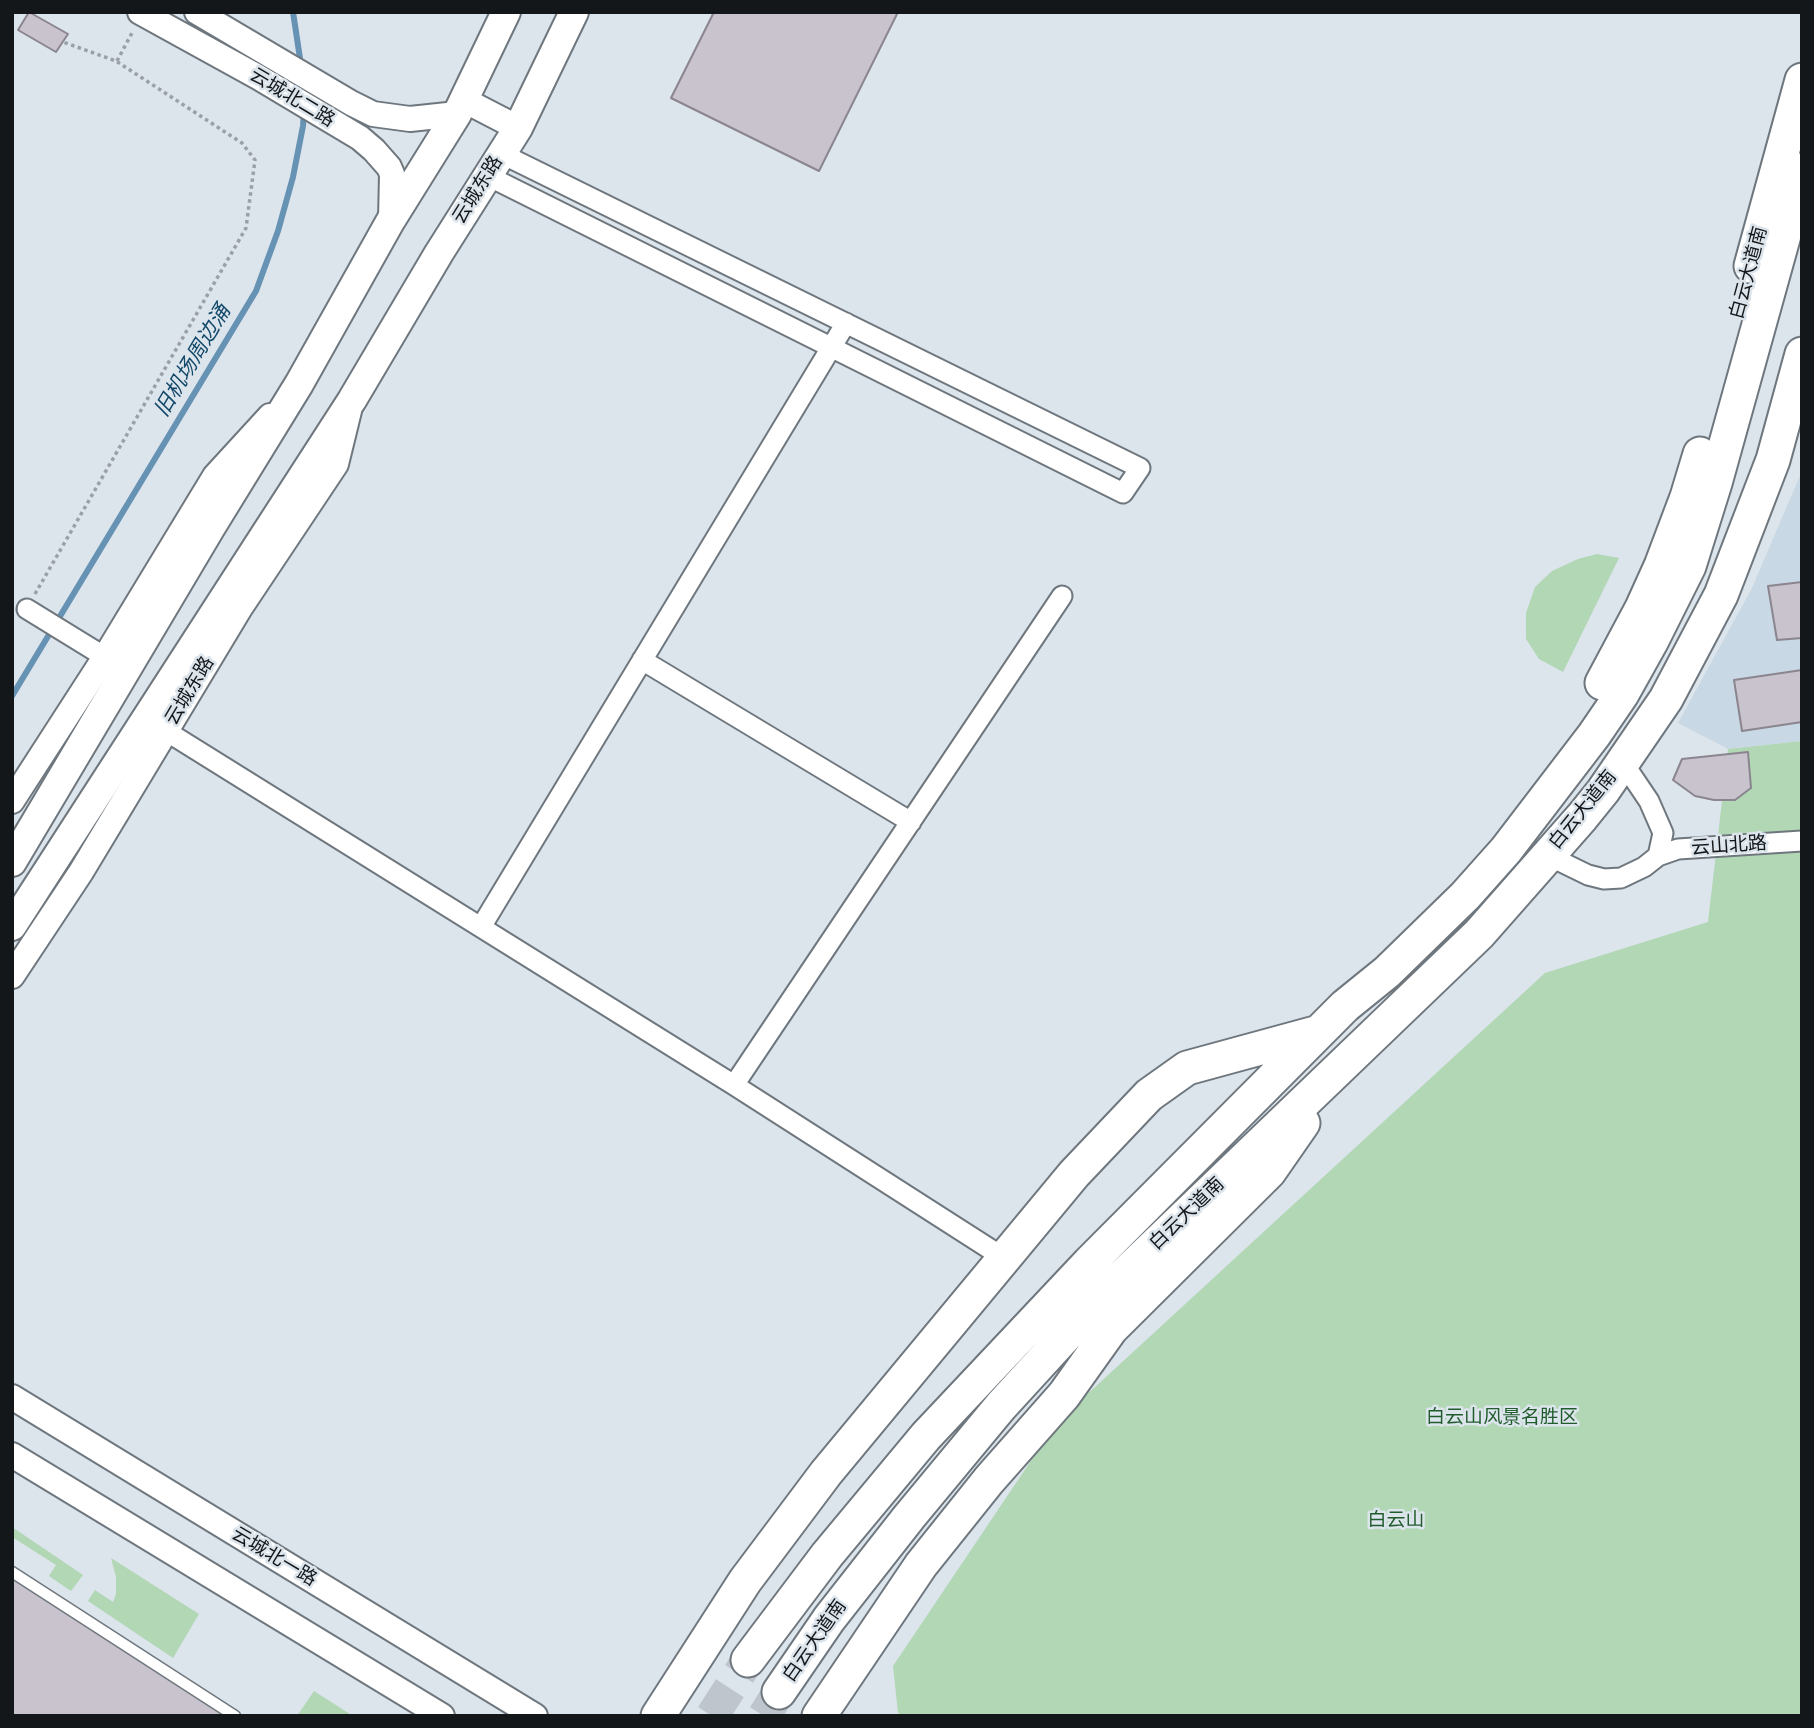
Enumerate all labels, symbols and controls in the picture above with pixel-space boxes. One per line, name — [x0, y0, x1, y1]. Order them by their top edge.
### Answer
street label: 云城北二路 — [245, 64, 339, 132]
street label: 云城东路 — [448, 152, 508, 228]
street label: 白云大道南 — [1726, 224, 1772, 322]
water label: 旧机场周边涌 — [150, 301, 236, 421]
street label: 云城东路 — [161, 653, 219, 729]
street label: 白云大道南 — [1544, 766, 1622, 854]
street label: 云山北路 — [1690, 832, 1768, 860]
street label: 白云大道南 — [1145, 1173, 1229, 1255]
park label: 白云山风景名胜区 — [1426, 1407, 1578, 1429]
park label: 白云山 — [1368, 1510, 1424, 1532]
street label: 云城北一路 — [227, 1523, 321, 1591]
street label: 白云大道南 — [778, 1596, 852, 1686]

